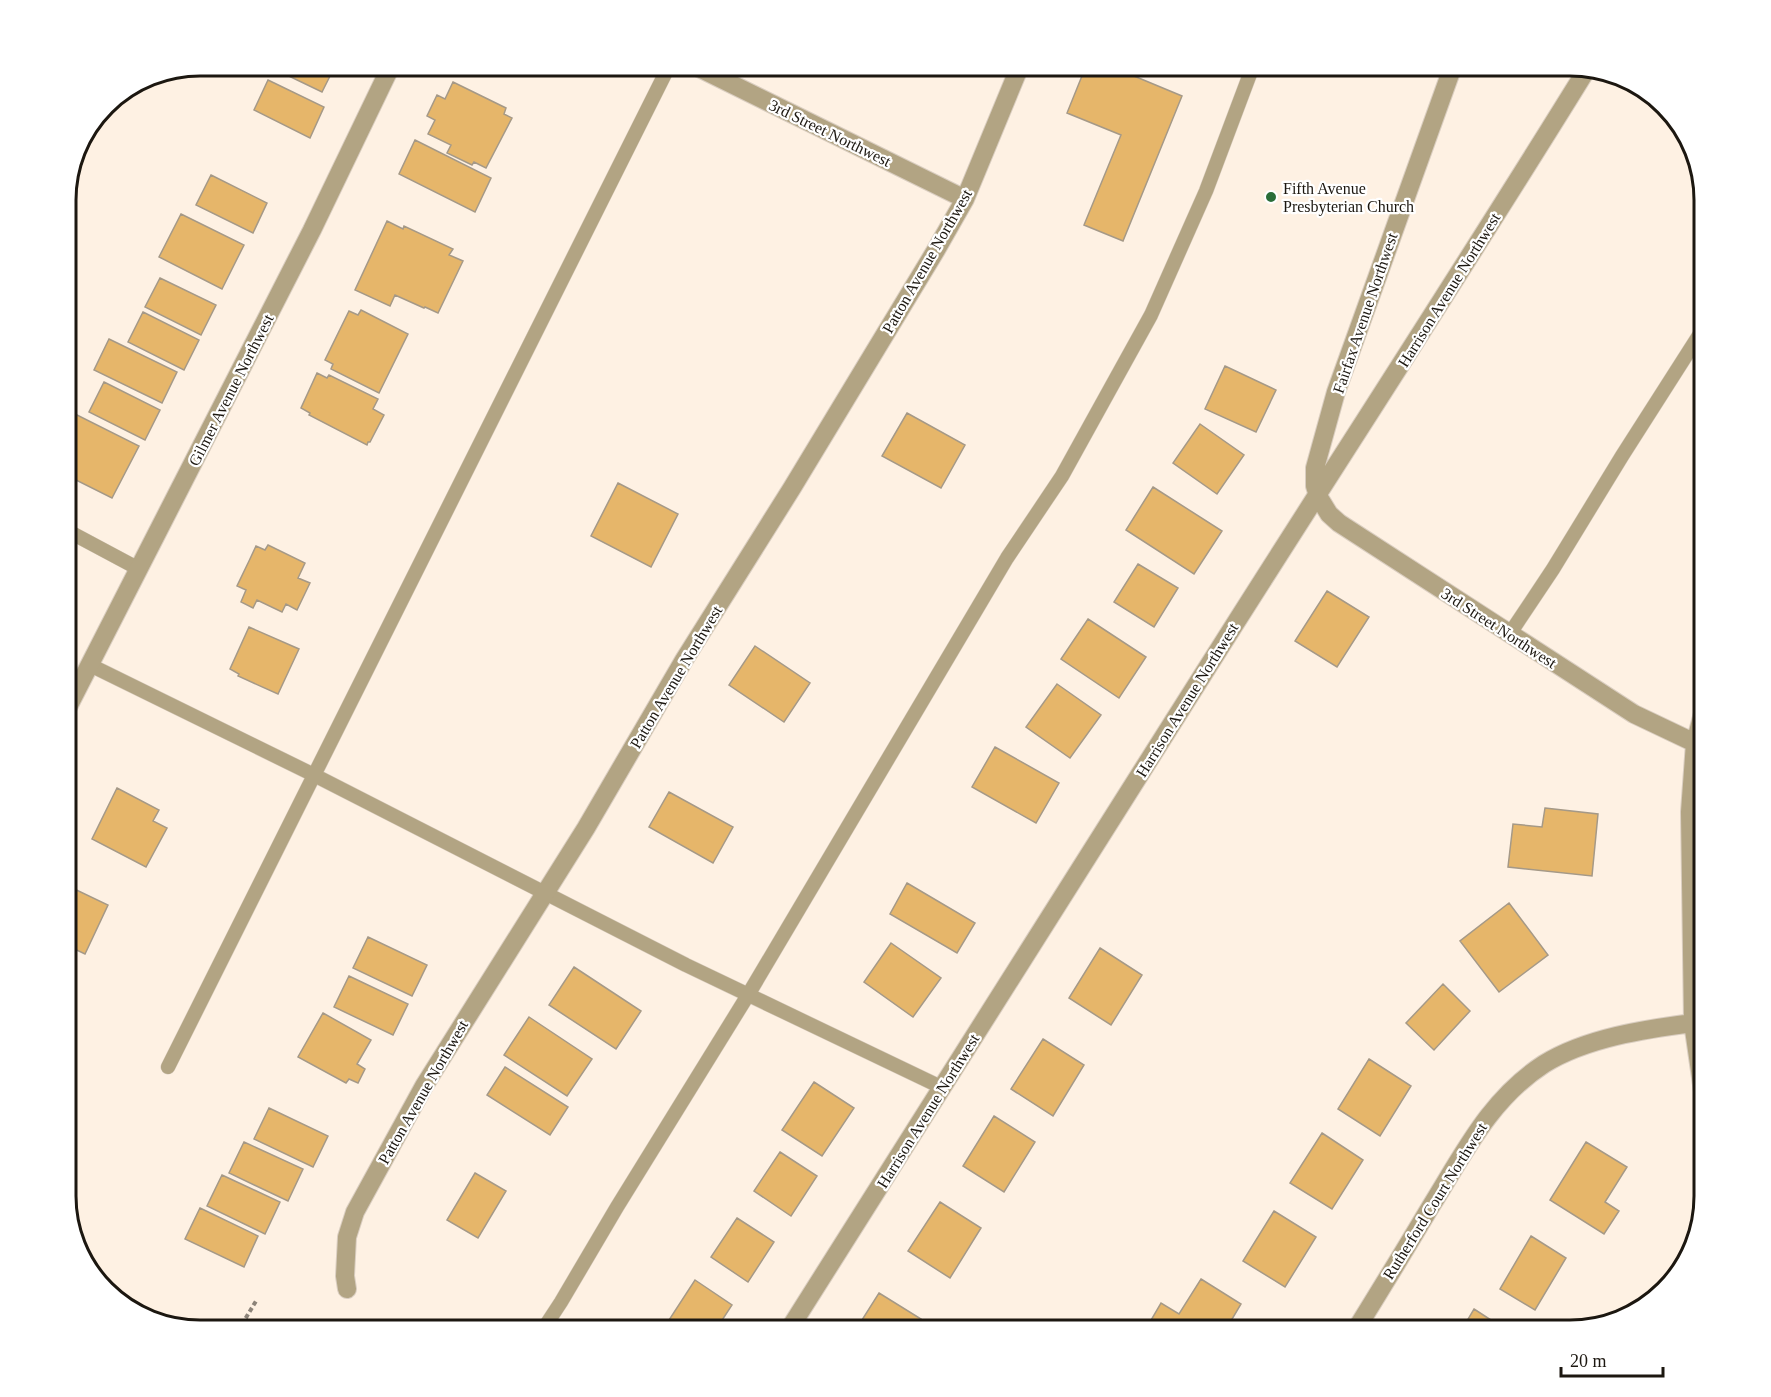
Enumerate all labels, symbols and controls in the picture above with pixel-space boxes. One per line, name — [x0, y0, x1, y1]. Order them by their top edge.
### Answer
street label: 3rd Street Northwest — [766, 96, 894, 170]
place label: Fifth Avenue Presbyterian Church — [1283, 180, 1414, 216]
street label: Patton Avenue Northwest — [879, 186, 975, 336]
marker: Fifth Avenue Presbyterian Church — [1264, 190, 1278, 204]
street label: Harrison Avenue Northwest — [1395, 209, 1504, 370]
street label: Fairfax Avenue Northwest — [1330, 230, 1401, 395]
street label: Gilmer Avenue Northwest — [185, 311, 277, 469]
street label: 3rd Street Northwest — [1438, 585, 1560, 672]
street label: Patton Avenue Northwest — [627, 602, 726, 751]
street label: Harrison Avenue Northwest — [1133, 619, 1242, 780]
street label: Patton Avenue Northwest — [375, 1017, 471, 1167]
street label: Harrison Avenue Northwest — [874, 1030, 983, 1191]
street label: Rutherford Court Northwest — [1380, 1119, 1491, 1282]
scale bar — [1561, 1340, 1663, 1378]
text: 20 m — [1570, 1351, 1607, 1371]

